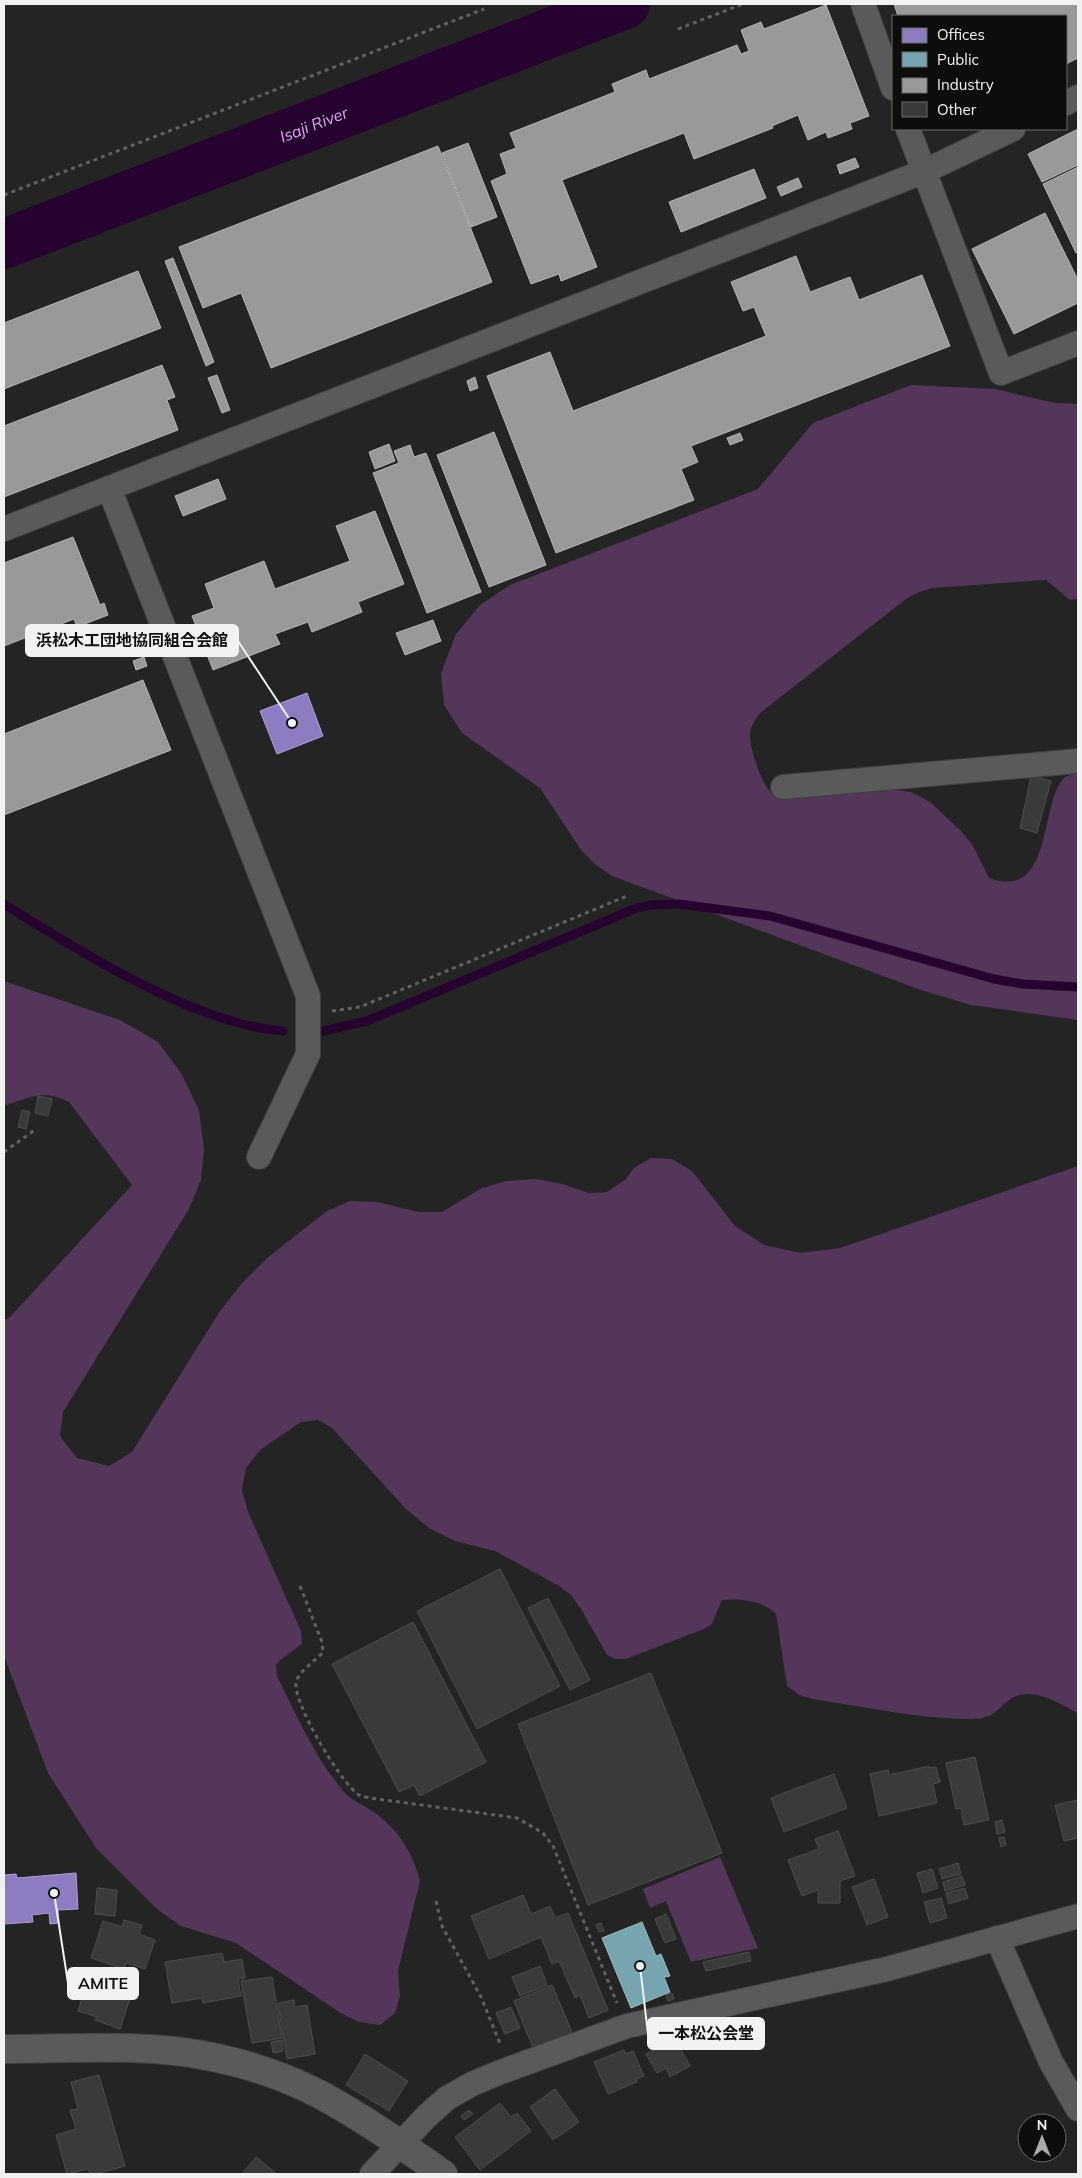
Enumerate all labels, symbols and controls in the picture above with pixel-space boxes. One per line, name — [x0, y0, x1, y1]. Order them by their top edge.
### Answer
legend — [892, 15, 1067, 130]
text: Offices — [937, 25, 985, 44]
text: Public — [937, 50, 979, 69]
text: Industry — [937, 75, 994, 94]
text: Other — [937, 100, 977, 119]
water label: Isaji River — [277, 102, 352, 147]
callout: 浜松木工団地協同組合会館 — [26, 625, 238, 656]
text: 浜松木工団地協同組合会館 — [36, 630, 228, 650]
callout: AMITE — [68, 1968, 138, 1999]
text: AMITE — [78, 1973, 128, 1993]
callout: 一本松公会堂 — [648, 2018, 764, 2049]
text: 一本松公会堂 — [658, 2023, 754, 2043]
north arrow — [1017, 2113, 1067, 2163]
text: N — [1037, 2116, 1047, 2134]

